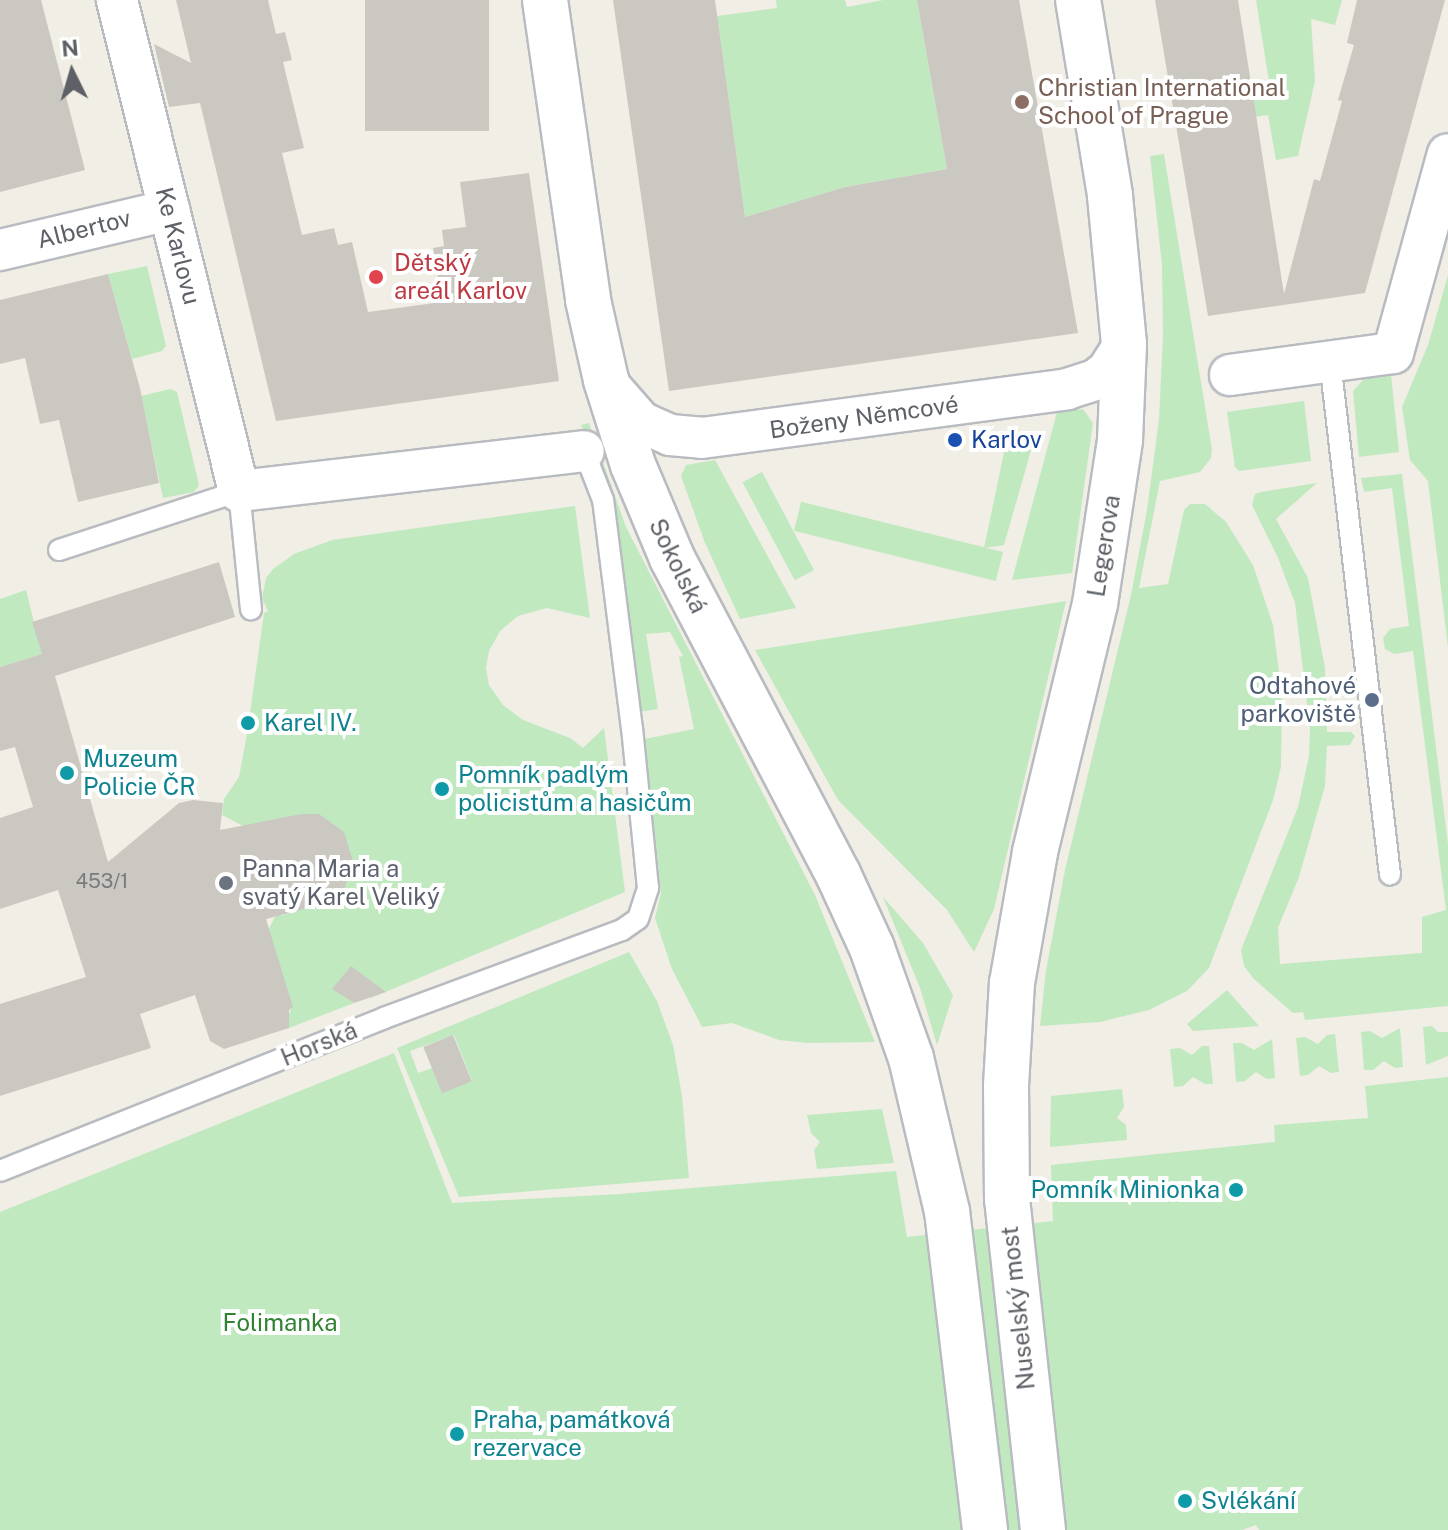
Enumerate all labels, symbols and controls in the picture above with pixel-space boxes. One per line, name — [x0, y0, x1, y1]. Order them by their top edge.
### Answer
north arrow — [32, 32, 112, 112]
text: N — [60, 34, 80, 62]
place label: Christian International School of Prague — [1038, 74, 1286, 130]
marker: Christian International School of Prague — [1013, 93, 1031, 111]
street label: Ke Karlovu — [150, 184, 206, 308]
street label: Albertov — [34, 203, 134, 255]
place label: Dětský areál Karlov — [394, 249, 527, 305]
marker: Dětský areál Karlov — [365, 266, 387, 288]
street label: Boženy Němcové — [768, 389, 960, 445]
place label: Karlov — [971, 426, 1042, 454]
marker: Karlov — [946, 431, 964, 449]
street label: Legerova — [1082, 493, 1126, 599]
street label: Sokolská — [643, 514, 713, 618]
place label: Odtahové parkoviště — [1241, 672, 1356, 728]
marker: Odtahové parkoviště — [1363, 691, 1381, 709]
place label: Karel IV. — [264, 709, 357, 737]
marker: Karel IV. — [239, 714, 257, 732]
place label: Muzeum Policie ČR — [83, 745, 196, 801]
place label: Pomník padlým policistům a hasičům — [458, 761, 692, 817]
marker: Muzeum Policie ČR — [58, 764, 76, 782]
marker: Pomník padlým policistům a hasičům — [433, 780, 451, 798]
place label: Panna Maria a svatý Karel Veliký — [242, 855, 441, 911]
house number: 453/1 — [76, 869, 128, 893]
marker: Panna Maria a svatý Karel Veliký — [217, 874, 235, 892]
street label: Horská — [277, 1016, 361, 1072]
place label: Pomník Minionka — [1030, 1176, 1220, 1204]
marker: Pomník Minionka — [1227, 1181, 1245, 1199]
street label: Nuselský most — [995, 1225, 1041, 1391]
park label: Folimanka — [223, 1309, 337, 1337]
place label: Praha, památková rezervace — [473, 1406, 671, 1462]
marker: Praha, památková rezervace — [448, 1425, 466, 1443]
place label: Svlékání — [1201, 1487, 1296, 1515]
marker: Svlékání — [1176, 1492, 1194, 1510]

